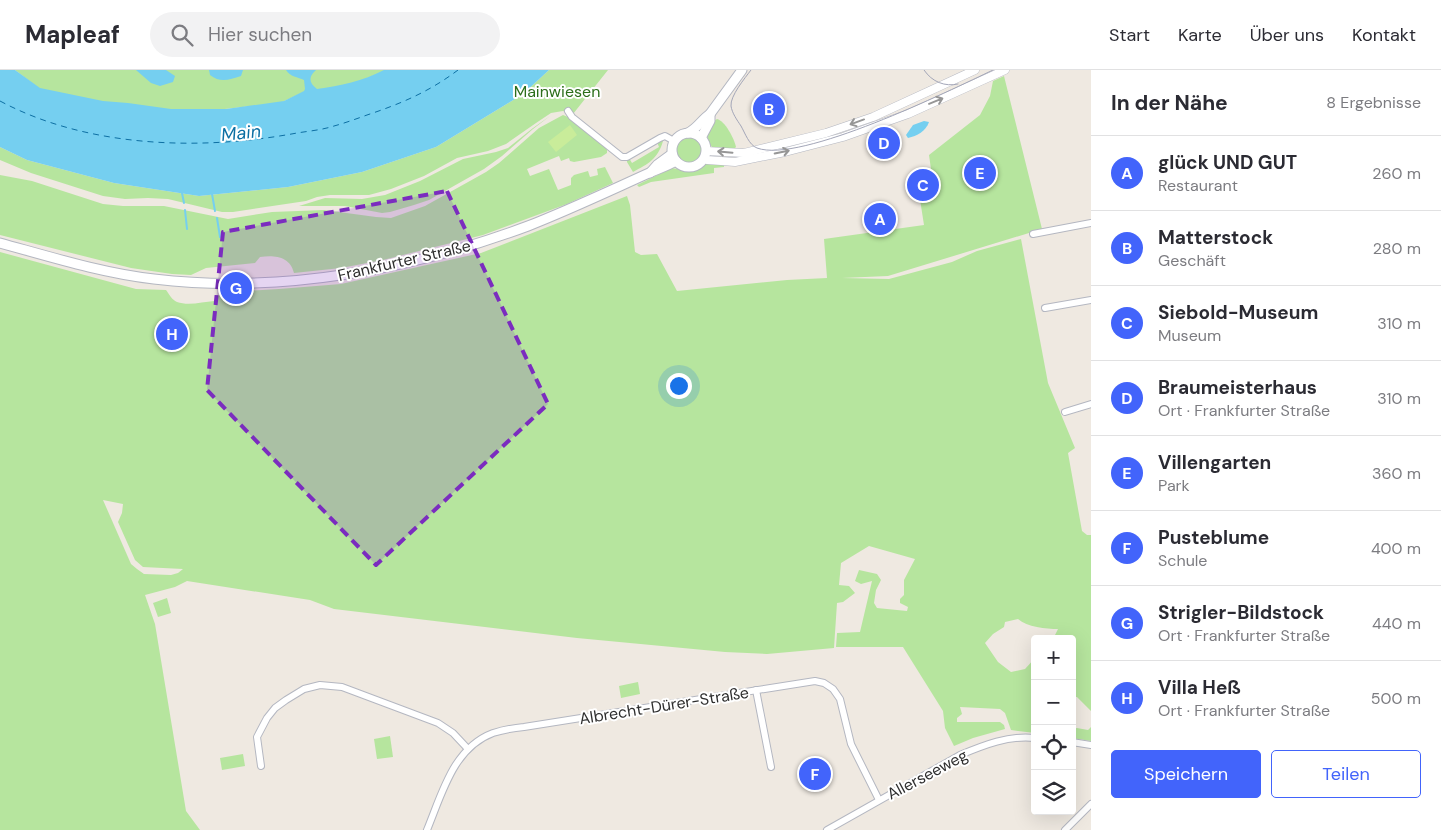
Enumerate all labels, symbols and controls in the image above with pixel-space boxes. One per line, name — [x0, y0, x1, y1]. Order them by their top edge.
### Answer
search box — [150, 12, 500, 57]
text: Mapleaf — [25, 19, 120, 50]
icon: search — [168, 21, 196, 49]
text: Hier suchen — [208, 22, 312, 47]
text: Start — [1109, 23, 1150, 47]
text: Karte — [1178, 23, 1222, 47]
text: Über uns — [1250, 23, 1324, 47]
text: Kontakt — [1352, 23, 1416, 47]
park label: Mainwiesen — [514, 81, 600, 102]
text: In der Nähe — [1111, 89, 1228, 117]
pin: B — [753, 90, 785, 128]
text: 8 Ergebnisse — [1326, 92, 1421, 113]
one-way arrow — [928, 96, 943, 105]
one-way arrow — [850, 118, 865, 127]
water label: Main — [220, 119, 262, 147]
pin: D — [868, 124, 900, 162]
one-way arrow — [717, 147, 733, 157]
one-way arrow — [774, 147, 790, 157]
text: glück UND GUT — [1158, 150, 1297, 175]
pin: E — [964, 154, 996, 192]
text: A — [1121, 163, 1133, 184]
text: 260 m — [1372, 163, 1421, 184]
pin: C — [907, 166, 939, 204]
text: Restaurant — [1158, 175, 1238, 196]
pin: A — [864, 200, 896, 238]
text: Matterstock — [1158, 225, 1273, 250]
street label: Frankfurter Straße — [336, 235, 473, 286]
text: B — [1122, 238, 1132, 259]
text: 280 m — [1373, 238, 1421, 259]
text: Geschäft — [1158, 250, 1226, 271]
pin: G — [220, 269, 252, 307]
text: Siebold-Museum — [1158, 300, 1318, 325]
text: C — [1121, 313, 1133, 334]
text: 310 m — [1377, 313, 1421, 334]
pin: H — [156, 315, 188, 353]
text: Museum — [1158, 325, 1221, 346]
your location — [666, 373, 692, 399]
text: Braumeisterhaus — [1158, 375, 1317, 400]
text: D — [1121, 388, 1133, 409]
text: 310 m — [1377, 388, 1421, 409]
text: Ort · Frankfurter Straße — [1158, 400, 1330, 421]
text: Villengarten — [1158, 450, 1271, 475]
text: E — [1122, 463, 1132, 484]
text: 360 m — [1372, 463, 1421, 484]
text: Park — [1158, 475, 1190, 496]
text: Pusteblume — [1158, 525, 1269, 550]
text: F — [1123, 538, 1131, 559]
text: 400 m — [1371, 538, 1421, 559]
text: Schule — [1158, 550, 1207, 571]
text: Strigler-Bildstock — [1158, 600, 1324, 625]
text: G — [1121, 613, 1133, 634]
text: 440 m — [1372, 613, 1421, 634]
text: Ort · Frankfurter Straße — [1158, 625, 1330, 646]
map controls — [1031, 635, 1076, 815]
button: + — [1031, 635, 1076, 680]
text: Villa Heß — [1158, 675, 1241, 700]
button: − — [1031, 680, 1076, 725]
street label: Albrecht-Dürer-Straße — [578, 682, 750, 729]
text: H — [1121, 688, 1133, 709]
text: 500 m — [1371, 688, 1421, 709]
text: Ort · Frankfurter Straße — [1158, 700, 1330, 721]
button: locate — [1031, 725, 1076, 770]
street label: Allerseeweg — [883, 744, 971, 804]
button: Speichern — [1111, 750, 1261, 798]
button: Teilen — [1271, 750, 1421, 798]
pin: F — [799, 755, 831, 793]
button: layers — [1031, 770, 1076, 815]

